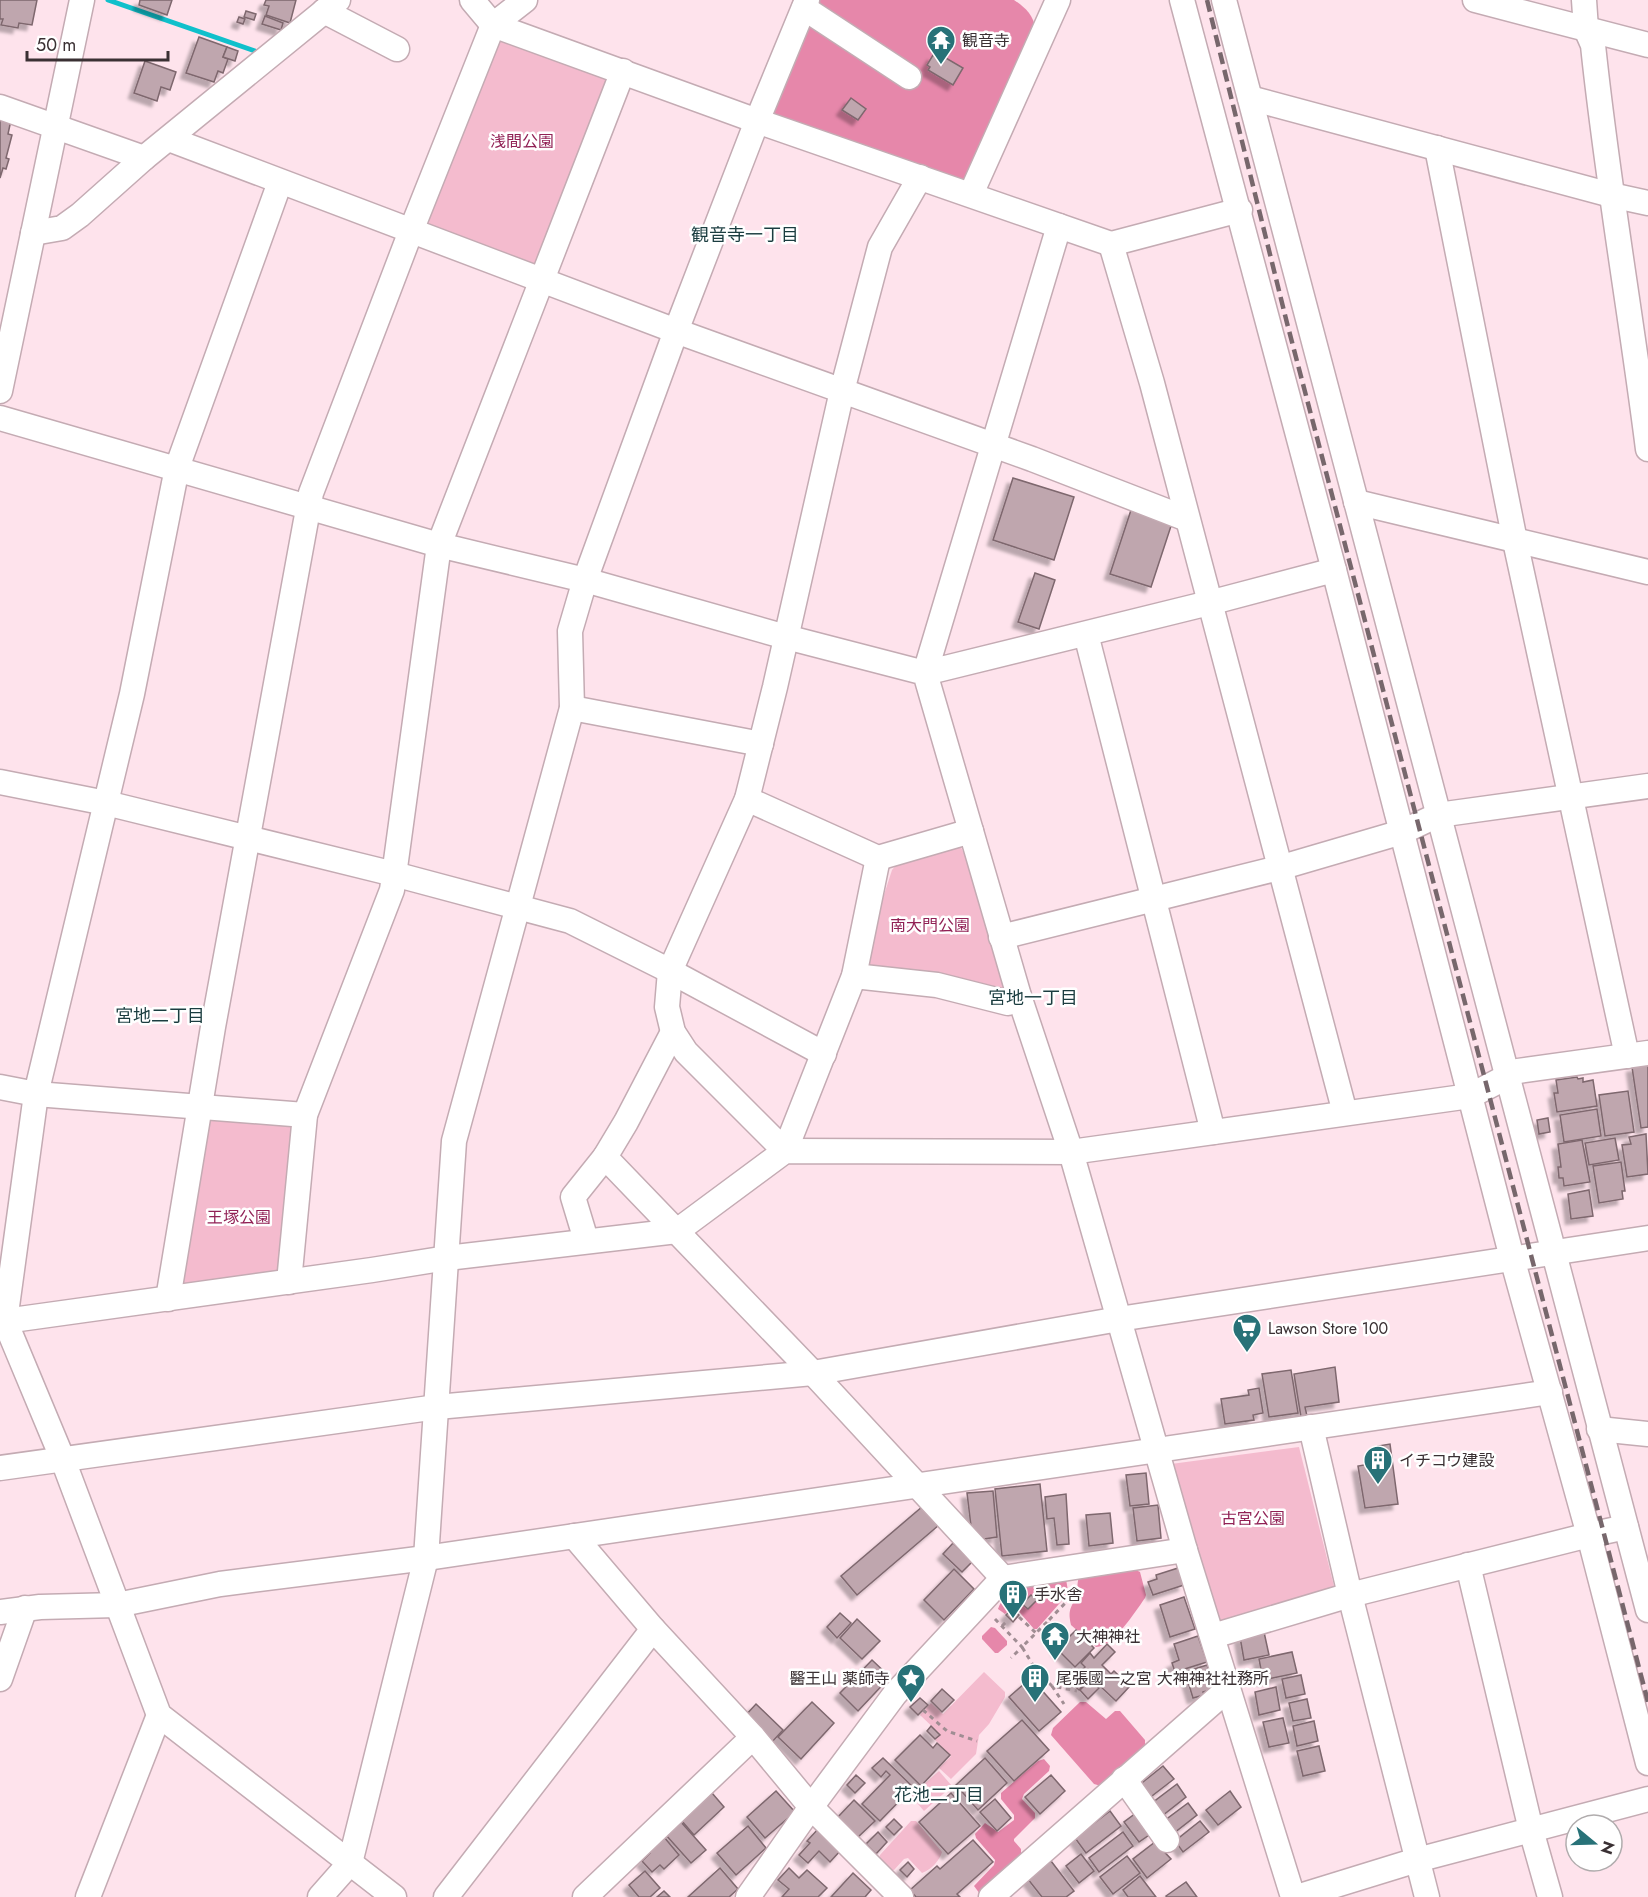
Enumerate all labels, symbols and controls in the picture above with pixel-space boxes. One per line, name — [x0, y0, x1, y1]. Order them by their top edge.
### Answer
scale bar — [27, 24, 168, 62]
temple icon: 観音寺 — [925, 24, 957, 66]
place label: 観音寺 — [962, 29, 1010, 52]
text: 50 m — [36, 32, 76, 58]
park label: 浅間公園 — [490, 130, 554, 153]
district label: 観音寺一丁目 — [691, 222, 799, 248]
park label: 南大門公園 — [890, 914, 970, 937]
district label: 宮地一丁目 — [988, 985, 1078, 1011]
district label: 宮地二丁目 — [115, 1003, 205, 1029]
park label: 王塚公園 — [207, 1206, 271, 1229]
supermarket icon: Lawson Store 100 — [1231, 1312, 1263, 1354]
place label: Lawson Store 100 — [1268, 1317, 1388, 1340]
building icon: イチコウ建設 — [1362, 1444, 1394, 1486]
place label: イチコウ建設 — [1399, 1449, 1494, 1472]
park label: 古宮公園 — [1221, 1507, 1285, 1530]
building icon: 手水舎 — [997, 1578, 1029, 1620]
place label: 手水舎 — [1034, 1583, 1082, 1606]
temple icon: 大神神社 — [1039, 1620, 1071, 1662]
place label: 大神神社 — [1076, 1625, 1140, 1648]
place icon: 醫王山 薬師寺 — [895, 1662, 927, 1704]
building icon: 尾張國一之宮 大神神社社務所 — [1019, 1662, 1051, 1704]
place label: 醫王山 薬師寺 — [789, 1667, 890, 1690]
place label: 尾張國一之宮 大神神社社務所 — [1056, 1667, 1269, 1690]
district label: 花池二丁目 — [894, 1782, 984, 1808]
north arrow — [1564, 1813, 1624, 1873]
text: N — [1595, 1838, 1621, 1857]

